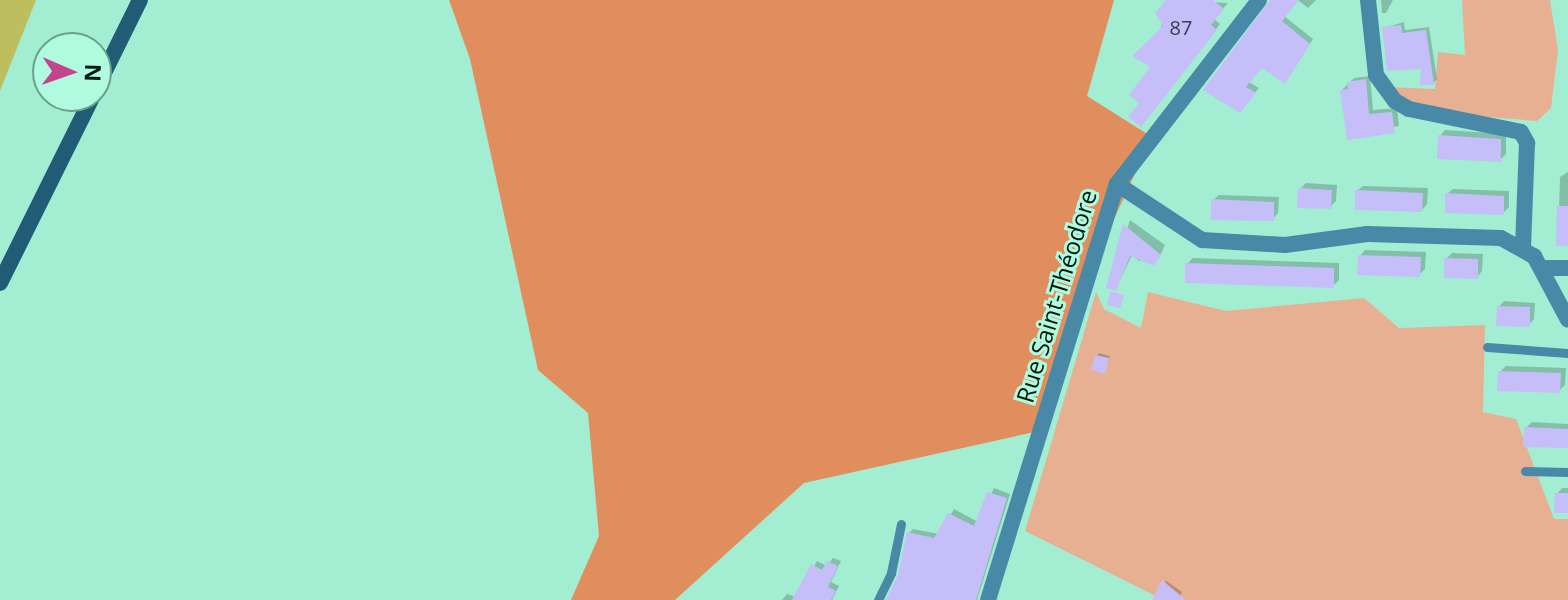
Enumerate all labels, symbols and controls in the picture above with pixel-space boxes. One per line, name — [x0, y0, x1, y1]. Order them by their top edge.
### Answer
house number: 87 — [1170, 15, 1192, 39]
north arrow — [32, 32, 112, 112]
text: N — [79, 63, 109, 82]
street label: Rue Saint-Théodore — [1010, 186, 1102, 406]

